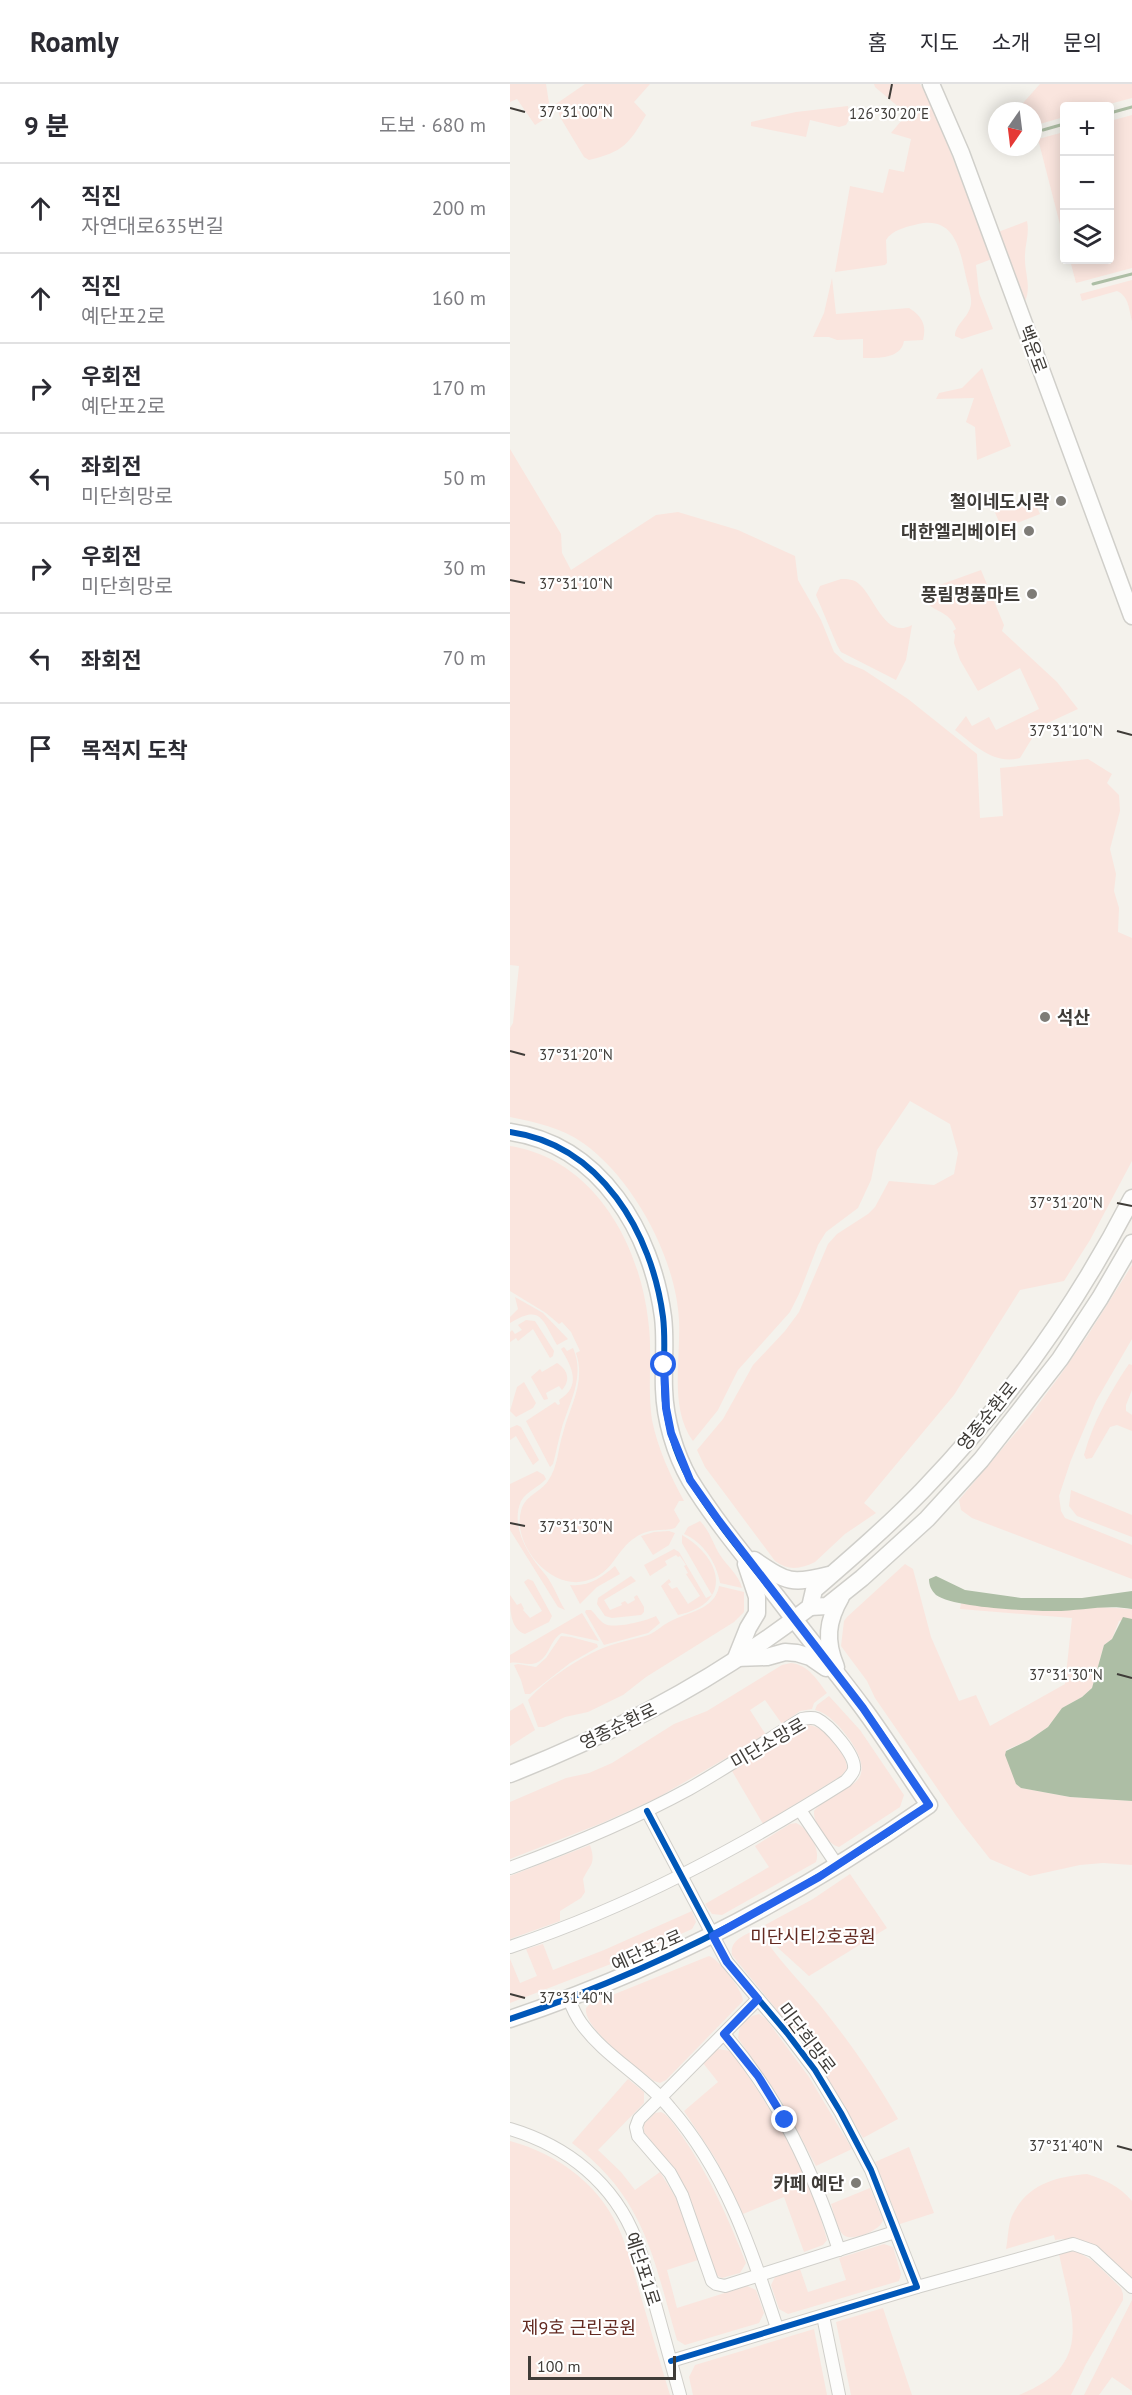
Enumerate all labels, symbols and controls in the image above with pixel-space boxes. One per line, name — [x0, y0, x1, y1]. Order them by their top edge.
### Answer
text: Roamly — [30, 23, 119, 60]
text: 홈 — [868, 29, 887, 56]
text: 지도 — [920, 29, 959, 56]
text: 소개 — [992, 29, 1030, 56]
text: 문의 — [1063, 29, 1102, 56]
text: 37°31'00"N — [539, 102, 613, 121]
north arrow — [988, 102, 1042, 156]
map controls — [1060, 102, 1114, 264]
button: + — [1060, 102, 1114, 156]
text: 126°30'20"E — [849, 104, 929, 123]
text: 9 분 — [24, 109, 69, 142]
text: 도보 · 680 m — [379, 112, 486, 138]
button: − — [1060, 156, 1114, 210]
text: 직진 — [81, 182, 121, 210]
icon: ahead — [24, 192, 57, 225]
text: 200 m — [432, 195, 486, 221]
button: layers — [1060, 210, 1114, 264]
text: 자연대로635번길 — [81, 213, 224, 239]
text: 직진 — [81, 272, 121, 300]
icon: ahead — [24, 282, 57, 315]
text: 160 m — [432, 285, 486, 311]
text: 예단포2로 — [81, 303, 166, 329]
street label: 백운로 — [1014, 322, 1052, 376]
text: 우회전 — [81, 362, 142, 390]
icon: right — [24, 372, 57, 405]
text: 170 m — [432, 375, 486, 401]
text: 예단포2로 — [81, 393, 166, 419]
text: 좌회전 — [81, 452, 142, 480]
icon: left — [24, 462, 57, 495]
text: 50 m — [443, 465, 486, 491]
text: 미단희망로 — [81, 483, 173, 509]
place label: 철이네도시락 — [950, 490, 1049, 513]
marker: 철이네도시락 — [1054, 494, 1068, 508]
place label: 대한엘리베이터 — [901, 520, 1017, 543]
marker: 대한엘리베이터 — [1022, 524, 1036, 538]
text: 우회전 — [81, 542, 142, 570]
icon: right — [24, 552, 57, 585]
text: 30 m — [443, 555, 486, 581]
text: 미단희망로 — [81, 573, 173, 599]
text: 37°31'10"N — [539, 574, 613, 593]
place label: 풍림명품마트 — [921, 583, 1020, 606]
marker: 풍림명품마트 — [1025, 587, 1039, 601]
icon: left — [24, 642, 57, 675]
text: 70 m — [443, 645, 486, 671]
text: 좌회전 — [81, 646, 142, 674]
text: 37°31'10"N — [1029, 721, 1103, 740]
icon: arrive — [24, 732, 57, 765]
text: 목적지 도착 — [81, 736, 188, 764]
place label: 석산 — [1057, 1006, 1091, 1029]
marker: 석산 — [1038, 1010, 1052, 1024]
text: 37°31'20"N — [539, 1045, 613, 1064]
text: 37°31'20"N — [1029, 1193, 1103, 1212]
route start — [650, 1351, 676, 1377]
street label: 영종순환로 — [952, 1377, 1022, 1455]
text: 37°31'30"N — [539, 1517, 613, 1536]
text: 37°31'30"N — [1029, 1665, 1103, 1684]
street label: 영종순환로 — [576, 1698, 660, 1754]
street label: 미단소망로 — [726, 1712, 810, 1774]
street label: 예단포2로 — [608, 1924, 686, 1976]
park label: 미단시티2호공원 — [750, 1925, 876, 1948]
text: 37°31'40"N — [539, 1988, 613, 2007]
street label: 미단희망로 — [773, 1998, 841, 2078]
route end — [771, 2106, 797, 2132]
text: 37°31'40"N — [1029, 2136, 1103, 2155]
place label: 카페 예단 — [773, 2172, 844, 2195]
marker: 카페 예단 — [849, 2176, 863, 2190]
street label: 예단포1로 — [620, 2229, 666, 2309]
park label: 제9호 근린공원 — [522, 2316, 636, 2339]
scale bar — [528, 2353, 676, 2380]
text: 100 m — [537, 2356, 580, 2376]

